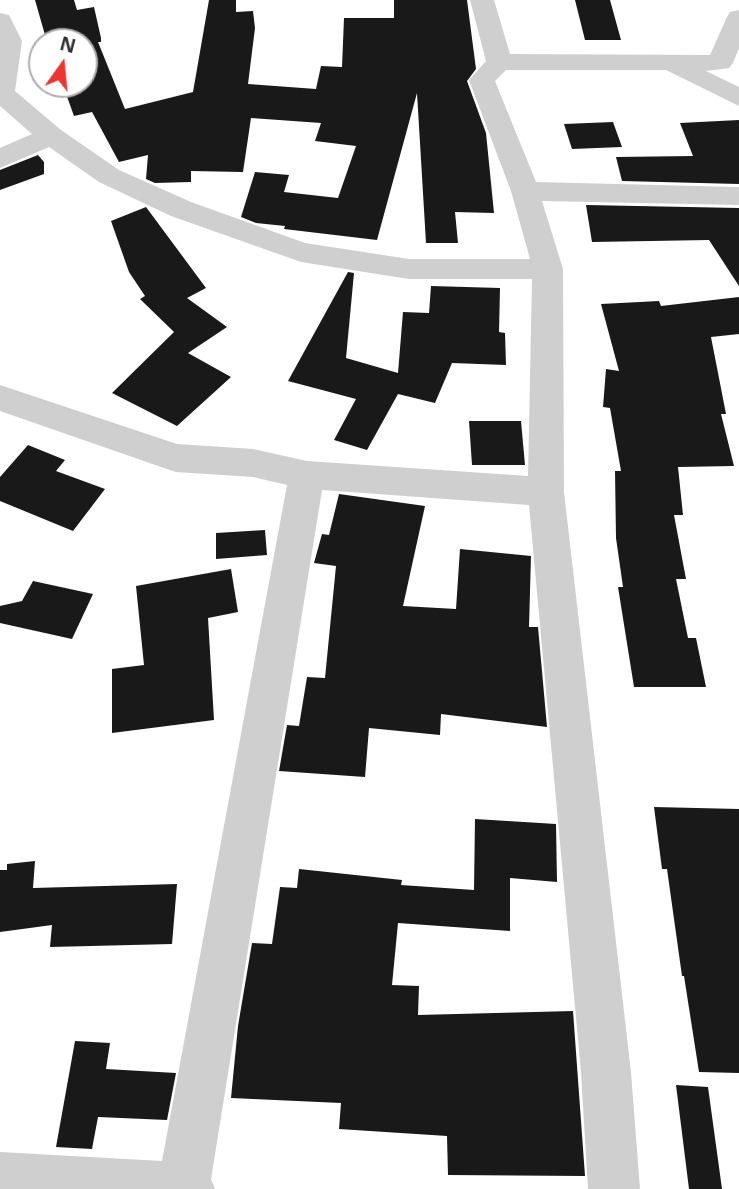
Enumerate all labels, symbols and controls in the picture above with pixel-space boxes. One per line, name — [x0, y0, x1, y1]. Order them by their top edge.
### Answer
north arrow — [28, 28, 98, 98]
text: N — [57, 30, 79, 59]

